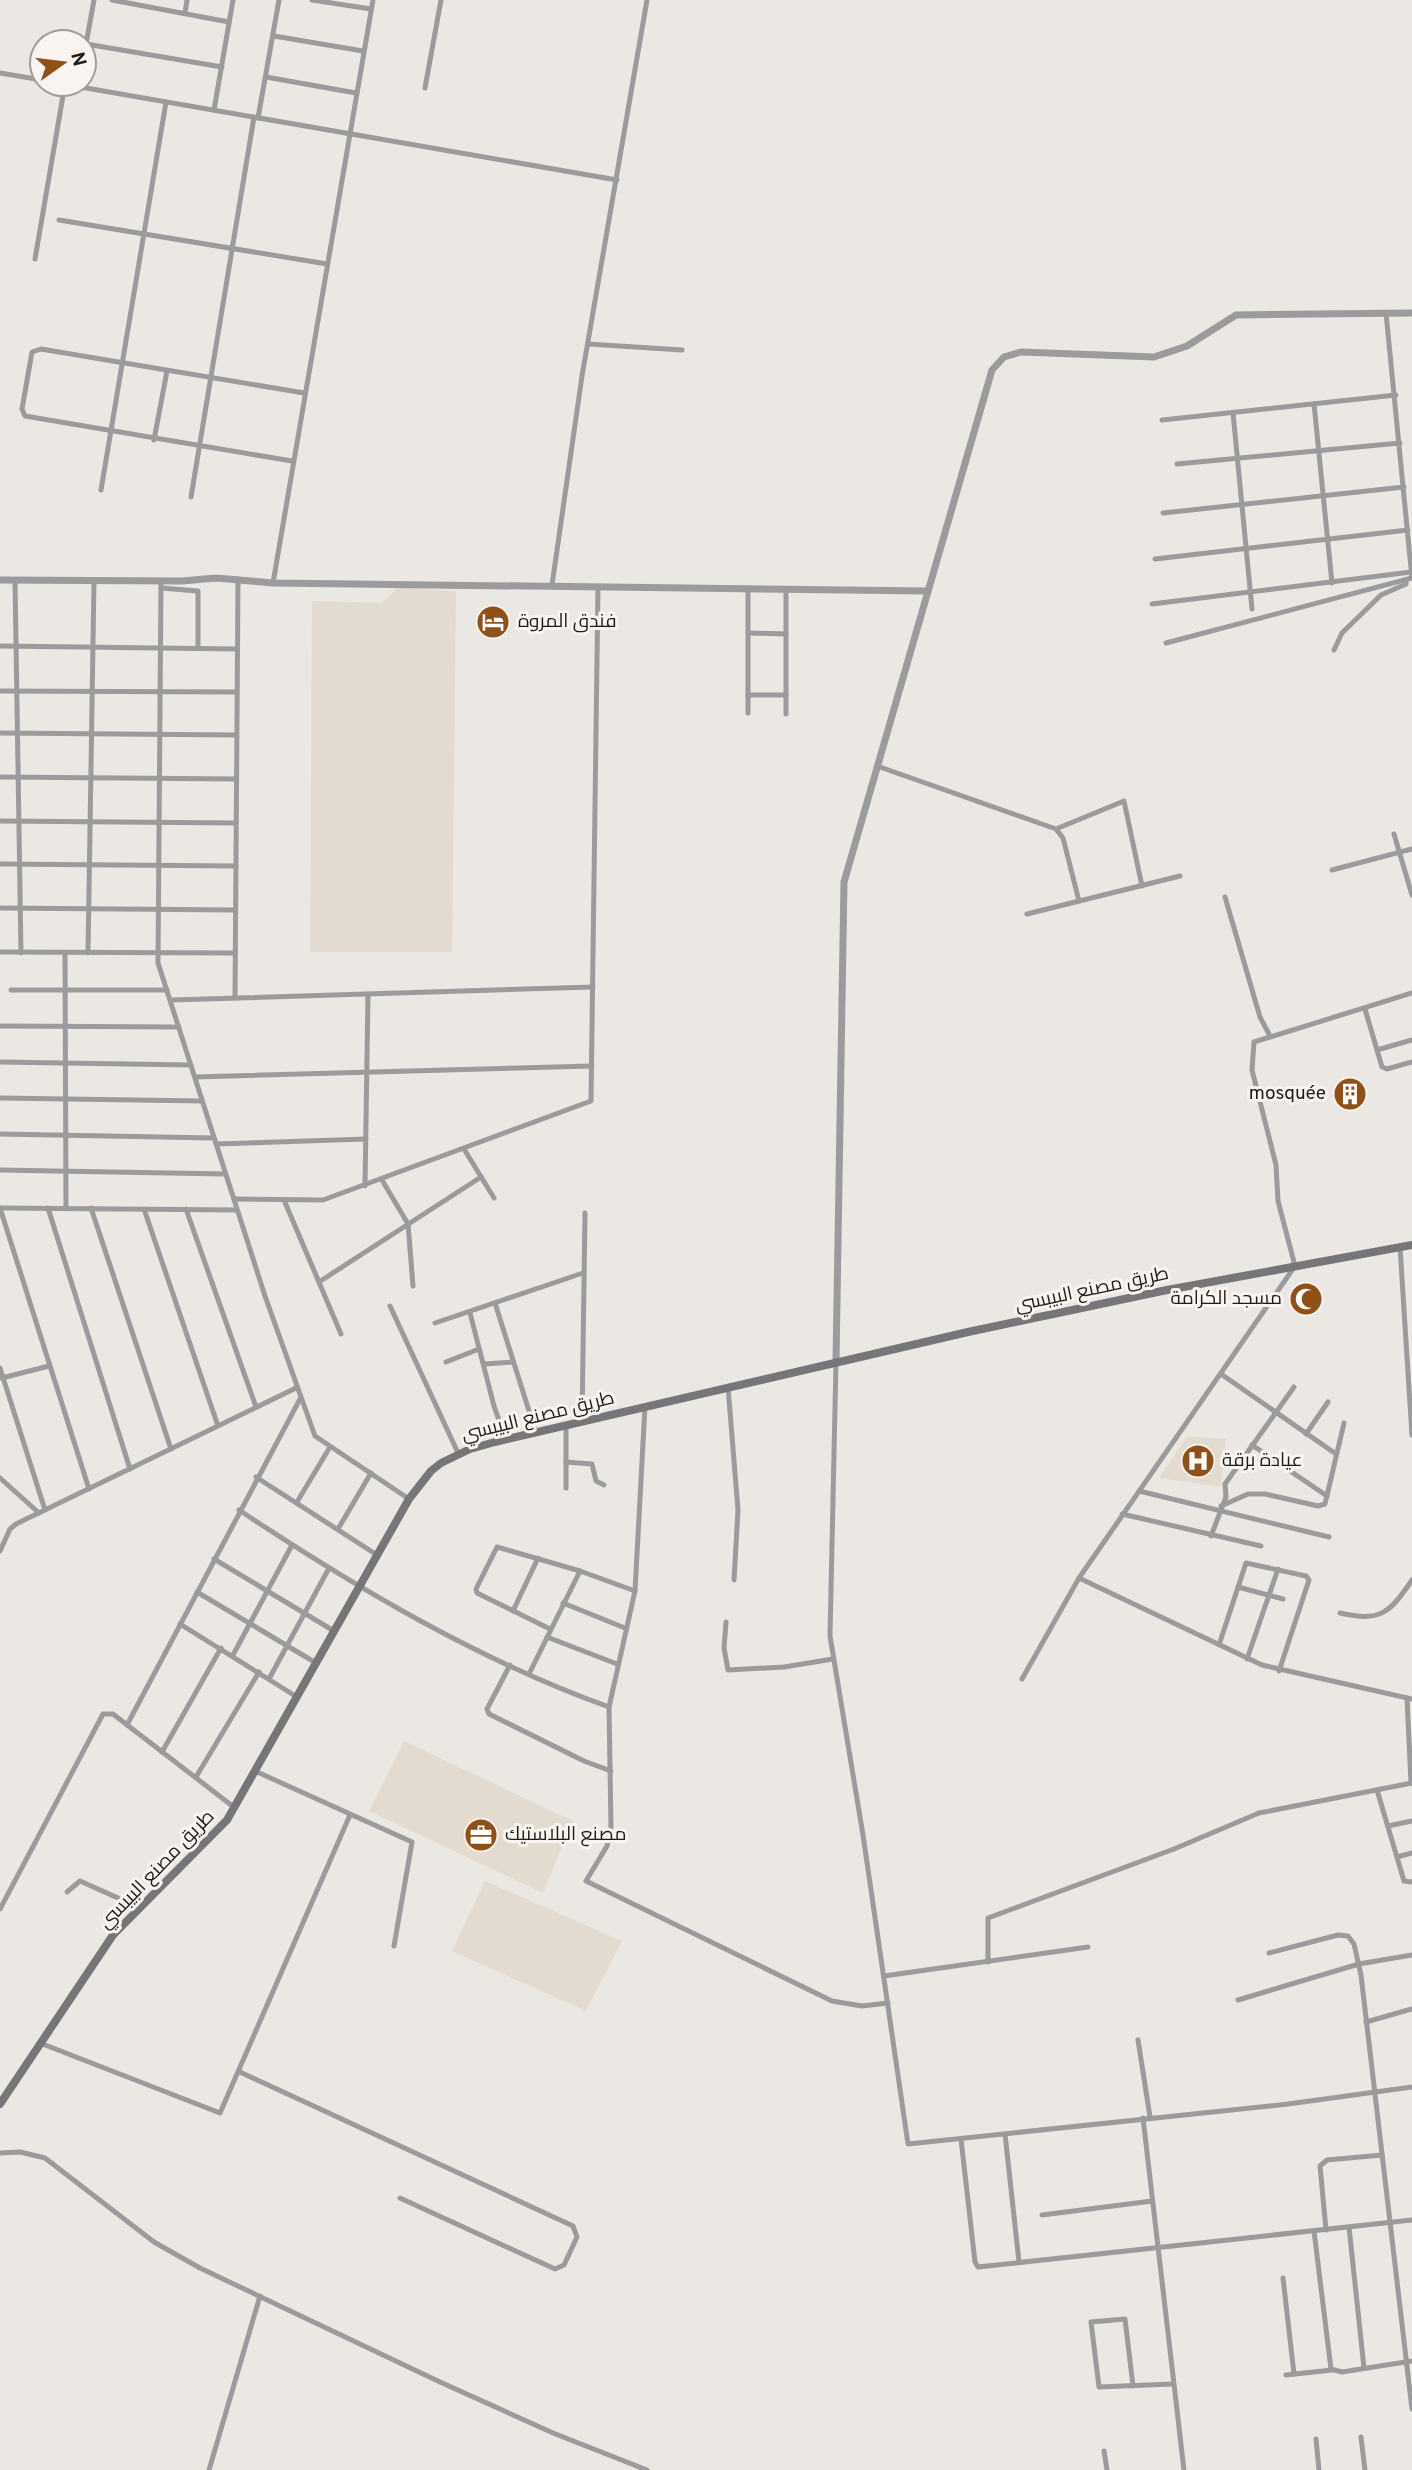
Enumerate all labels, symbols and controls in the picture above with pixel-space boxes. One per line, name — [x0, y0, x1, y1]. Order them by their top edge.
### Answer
north arrow — [28, 28, 98, 98]
text: N — [64, 50, 91, 69]
hotel icon: فندق المروة — [474, 603, 512, 641]
place label: فندق المروة — [518, 610, 616, 634]
building icon: mosquée — [1331, 1075, 1369, 1113]
place label: mosquée — [1249, 1082, 1326, 1106]
street label: طريق مصنع البيبسي — [1013, 1262, 1171, 1319]
mosque icon: مسجد الكرامة — [1287, 1280, 1325, 1318]
place label: مسجد الكرامة — [1171, 1287, 1282, 1311]
street label: طريق مصنع البيبسي — [459, 1386, 617, 1449]
hospital icon: عيادة برقة — [1179, 1442, 1217, 1480]
place label: عيادة برقة — [1222, 1449, 1302, 1473]
street label: طريق مصنع البيبسي — [94, 1805, 221, 1935]
office icon: مصنع البلاستيك — [462, 1816, 500, 1854]
place label: مصنع البلاستيك — [505, 1823, 627, 1847]

